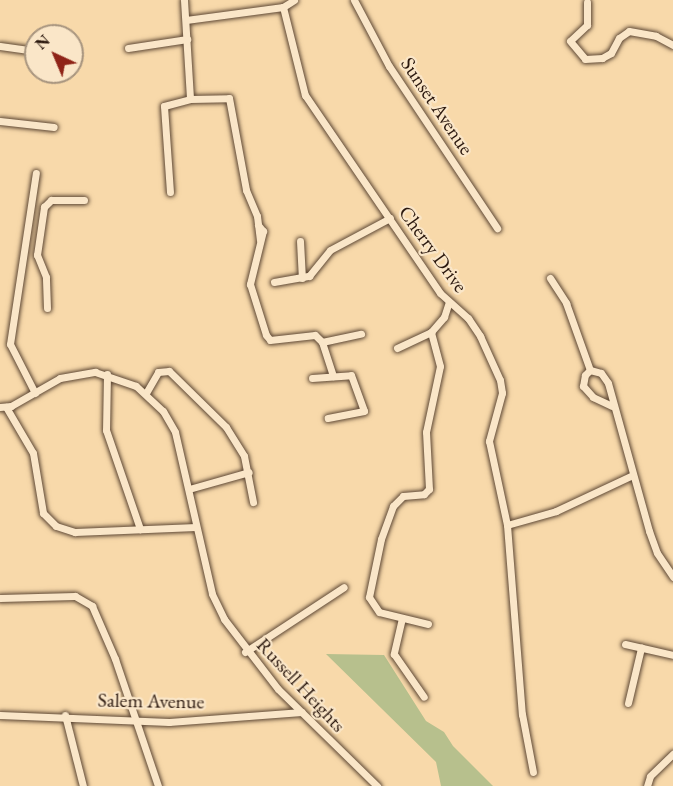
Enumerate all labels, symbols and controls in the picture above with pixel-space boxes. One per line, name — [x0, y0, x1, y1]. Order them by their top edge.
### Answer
north arrow — [24, 24, 84, 84]
text: N — [31, 30, 54, 54]
street label: Sunset Avenue — [396, 53, 478, 159]
street label: Cherry Drive — [394, 201, 472, 297]
street label: Russell Heights — [251, 633, 351, 737]
street label: Salem Avenue — [97, 688, 205, 714]

